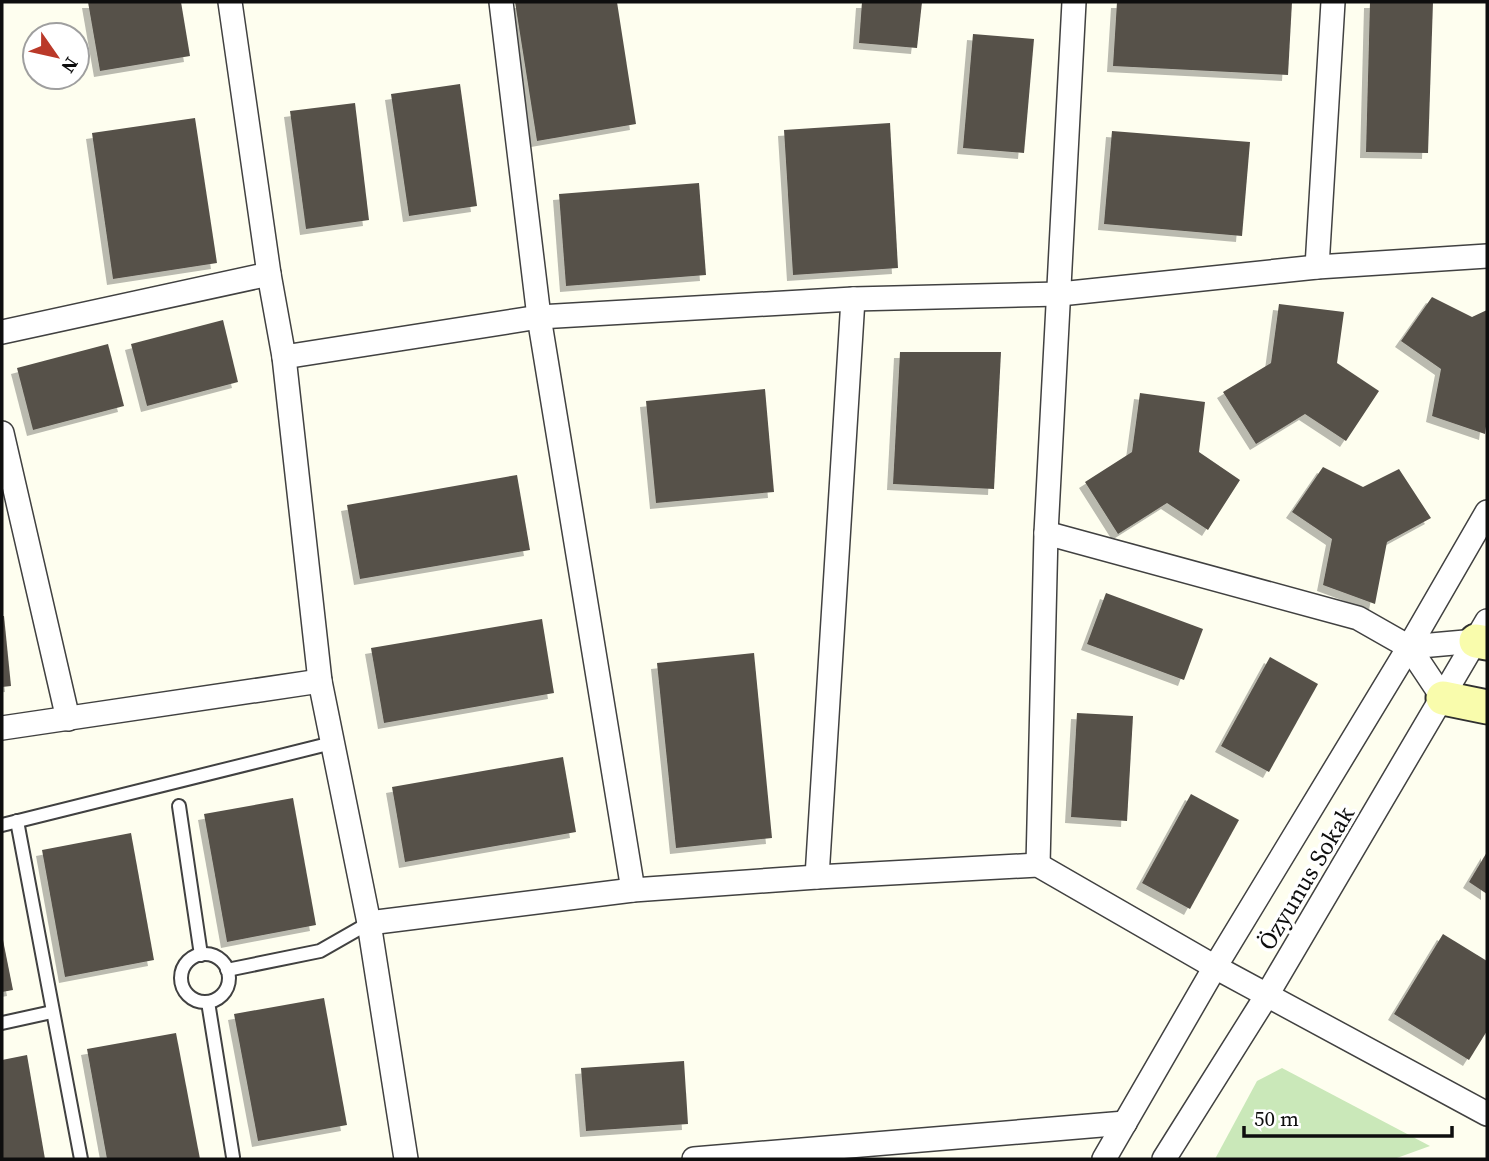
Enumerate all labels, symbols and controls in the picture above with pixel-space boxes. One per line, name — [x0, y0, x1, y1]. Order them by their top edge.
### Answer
north arrow — [21, 21, 91, 91]
text: N — [55, 52, 85, 79]
street label: Özyunus Sokak — [1250, 799, 1362, 956]
scale bar — [1244, 1094, 1452, 1138]
text: 50 m — [1254, 1104, 1299, 1133]

